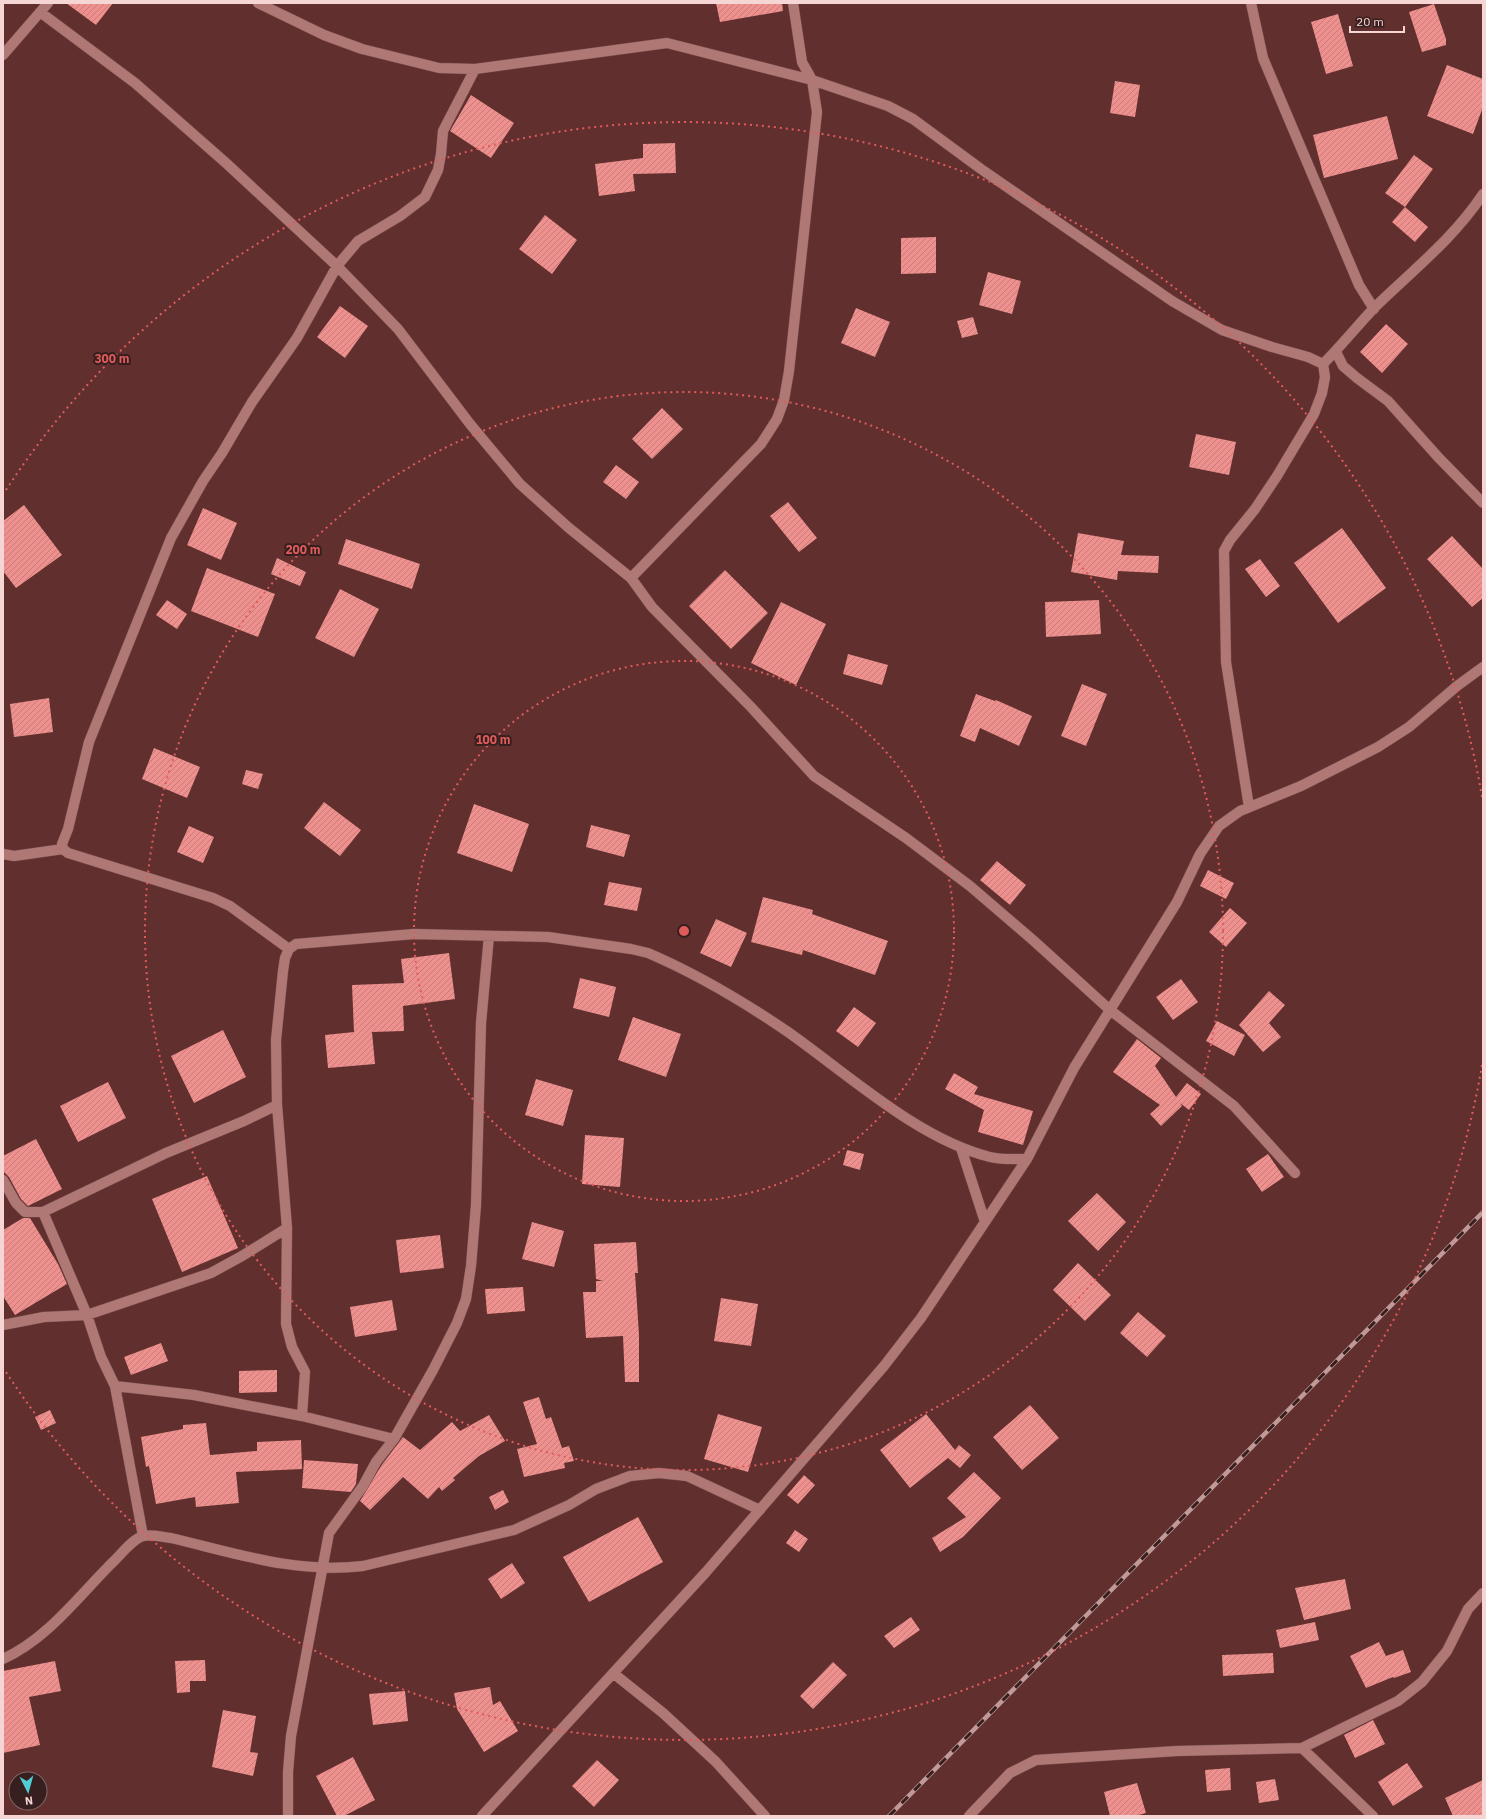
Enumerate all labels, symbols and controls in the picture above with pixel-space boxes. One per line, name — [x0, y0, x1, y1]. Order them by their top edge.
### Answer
scale bar — [1350, 8, 1404, 34]
text: 20 m — [1356, 14, 1384, 29]
text: 300 m — [94, 351, 130, 366]
text: 200 m — [285, 542, 321, 557]
text: 100 m — [475, 732, 511, 747]
centre of rings — [677, 924, 691, 938]
north arrow — [8, 1771, 48, 1811]
text: N — [24, 1794, 34, 1808]

